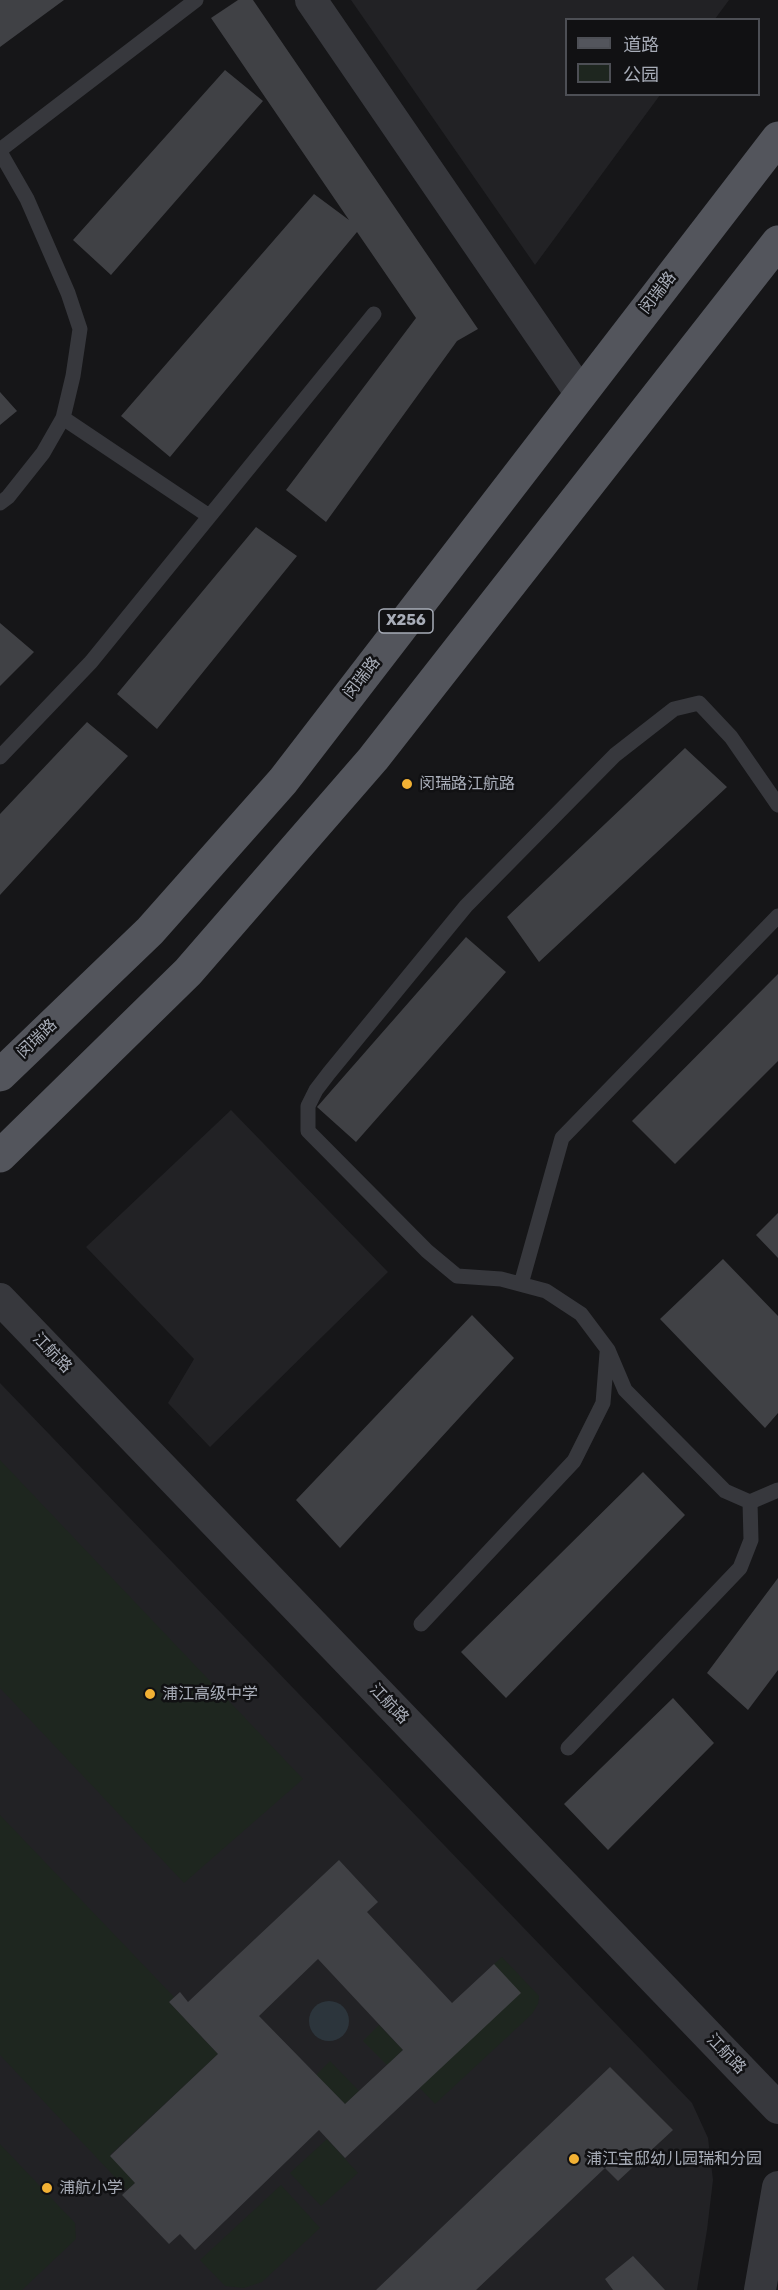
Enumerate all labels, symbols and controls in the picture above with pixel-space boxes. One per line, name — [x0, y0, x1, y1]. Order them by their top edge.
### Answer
legend — [565, 18, 760, 96]
text: 道路 — [623, 34, 659, 56]
text: 公园 — [623, 64, 659, 86]
street label: 闵瑞路 — [636, 268, 680, 318]
road number: X256 — [379, 609, 433, 633]
street label: 闵瑞路 — [340, 653, 384, 703]
place label: 闵瑞路江航路 — [419, 774, 515, 794]
marker: 闵瑞路江航路 — [400, 777, 414, 791]
street label: 闵瑞路 — [13, 1015, 61, 1063]
street label: 江航路 — [28, 1329, 76, 1377]
street label: 江航路 — [365, 1680, 413, 1728]
place label: 浦江高级中学 — [162, 1684, 258, 1704]
marker: 浦江高级中学 — [143, 1687, 157, 1701]
street label: 江航路 — [702, 2030, 750, 2078]
place label: 浦江宝邸幼儿园瑞和分园 — [586, 2149, 762, 2169]
marker: 浦江宝邸幼儿园瑞和分园 — [567, 2152, 581, 2166]
place label: 浦航小学 — [59, 2178, 123, 2198]
marker: 浦航小学 — [40, 2181, 54, 2195]

